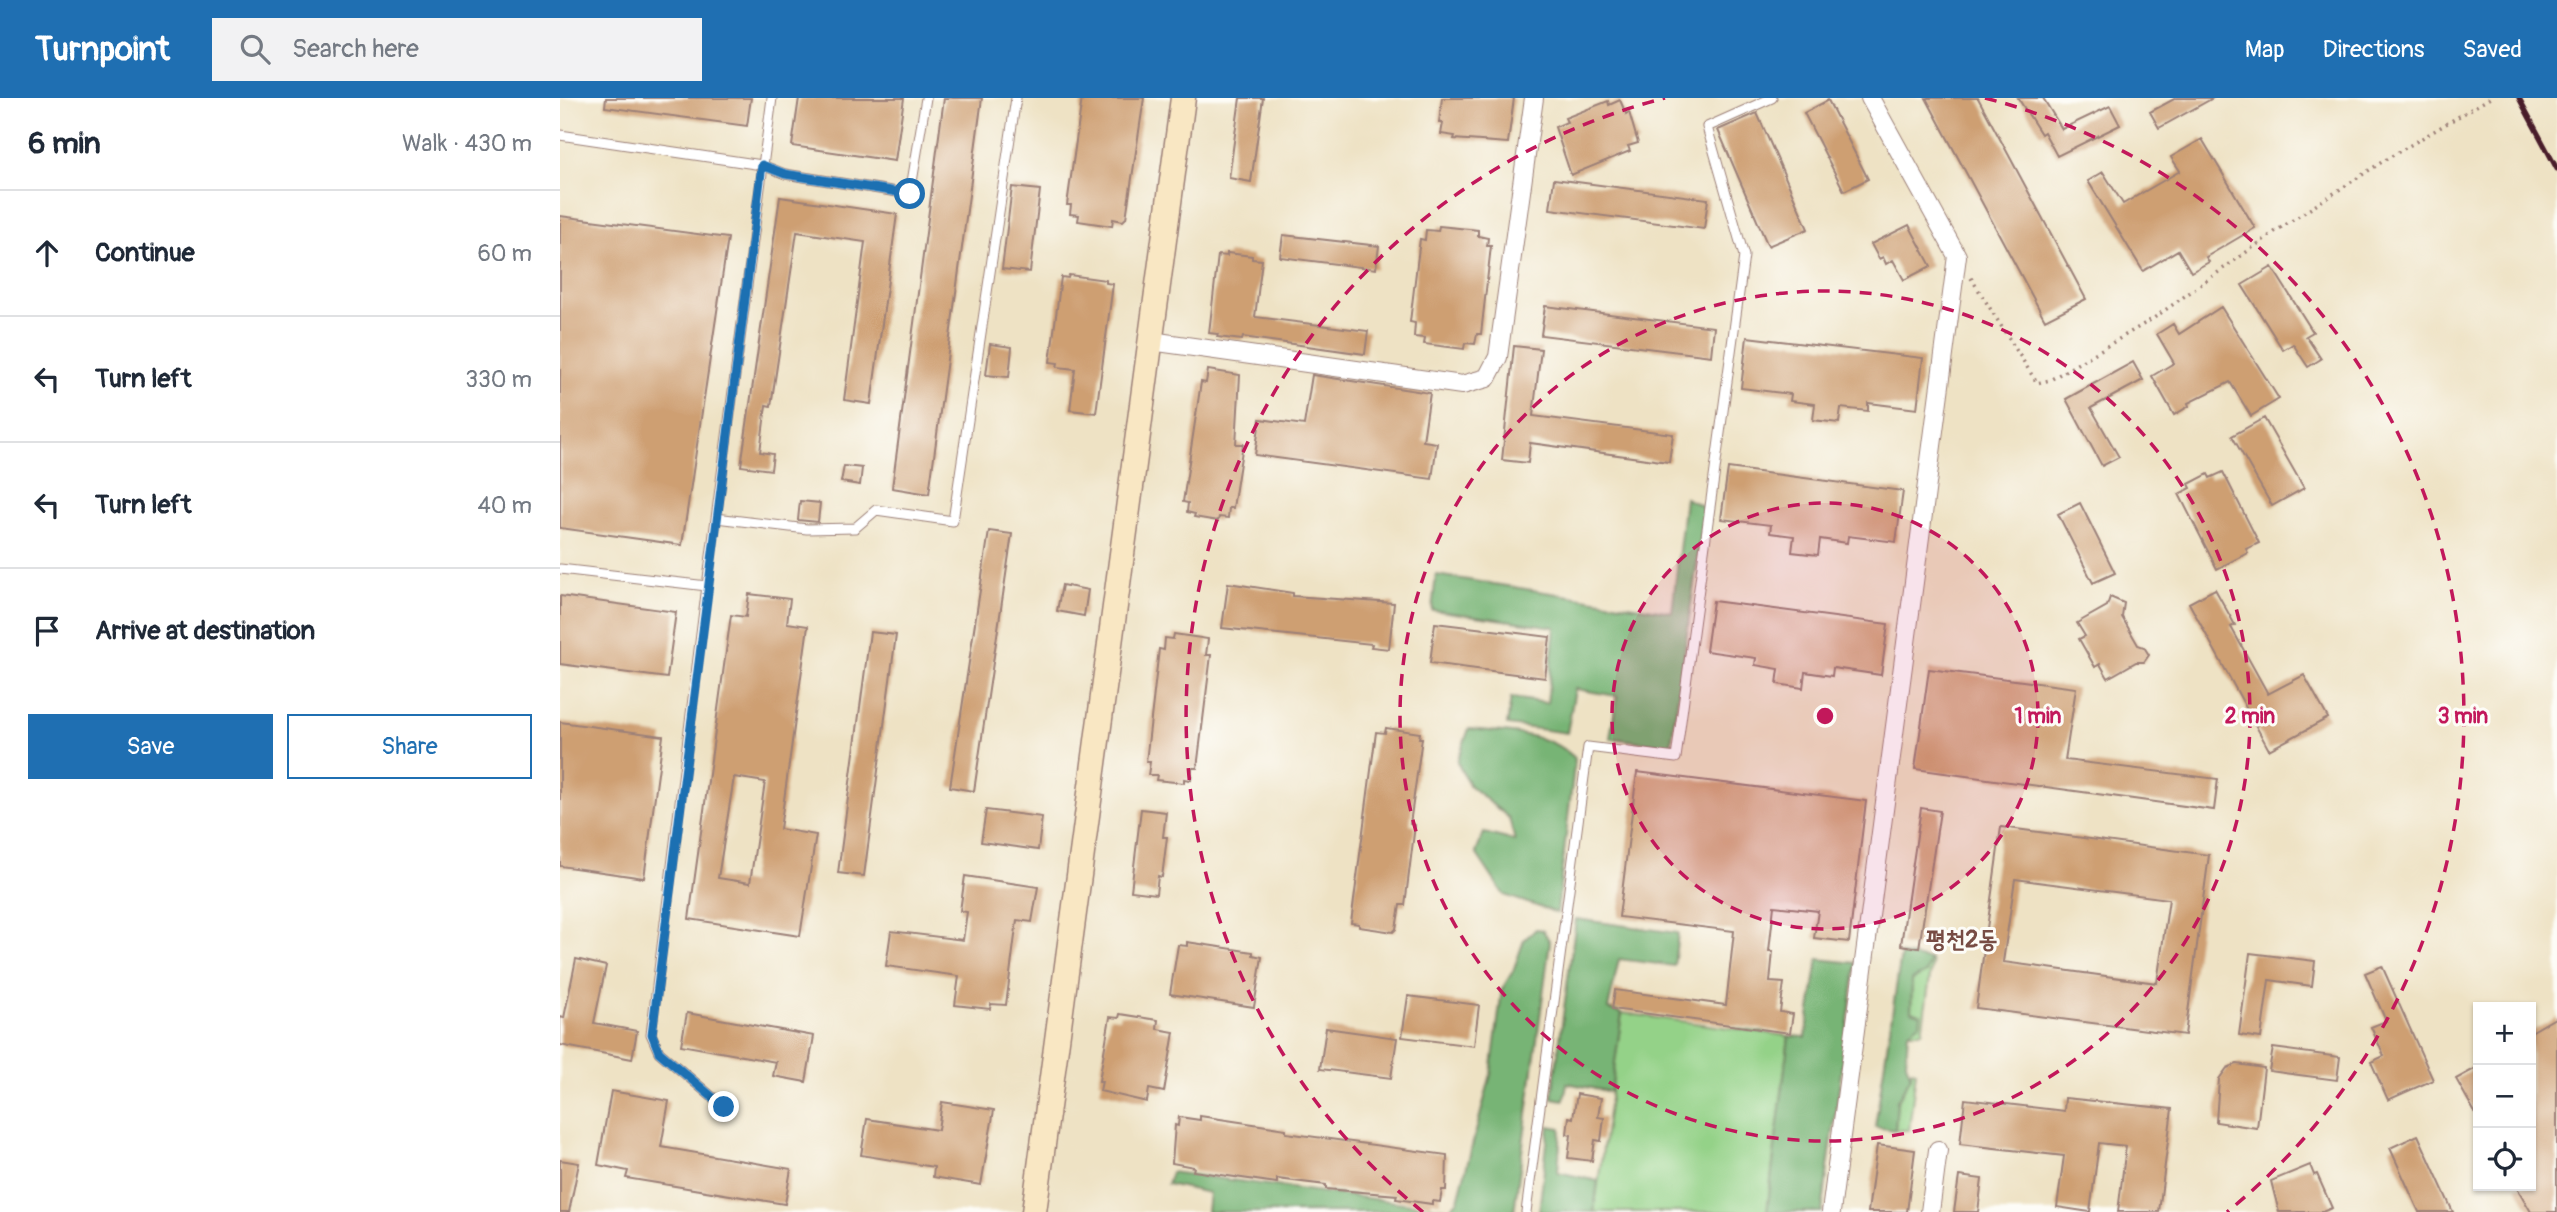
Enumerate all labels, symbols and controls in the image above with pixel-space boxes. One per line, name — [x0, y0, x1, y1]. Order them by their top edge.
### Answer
search box — [212, 18, 702, 81]
text: Turnpoint — [35, 29, 170, 70]
icon: search — [236, 30, 274, 68]
text: Search here — [292, 33, 419, 65]
text: Map — [2245, 35, 2285, 64]
text: Directions — [2323, 35, 2424, 64]
text: Saved — [2462, 35, 2522, 64]
text: 6 min — [28, 125, 101, 162]
text: Walk · 430 m — [402, 129, 532, 158]
route start — [894, 178, 925, 209]
icon: ahead — [28, 234, 66, 272]
text: Continue — [95, 237, 195, 269]
text: 60 m — [477, 239, 532, 268]
icon: left — [28, 360, 66, 398]
text: Turn left — [95, 363, 191, 395]
text: 330 m — [465, 365, 532, 394]
icon: left — [28, 486, 66, 524]
text: Turn left — [95, 489, 191, 521]
text: 40 m — [478, 491, 532, 520]
icon: arrive — [28, 612, 66, 650]
text: Arrive at destination — [95, 615, 315, 647]
text: 1 min — [2015, 703, 2062, 730]
text: 2 min — [2225, 703, 2275, 730]
text: 3 min — [2438, 703, 2488, 730]
centre of rings — [1813, 704, 1837, 728]
button: Save — [28, 714, 273, 779]
button: Share — [287, 714, 532, 779]
district label: 평천2동 — [1926, 925, 1998, 954]
map controls — [2473, 1002, 2536, 1191]
button: + — [2473, 1002, 2536, 1065]
button: − — [2473, 1065, 2536, 1128]
route end — [708, 1091, 739, 1122]
button: locate — [2473, 1128, 2536, 1191]

